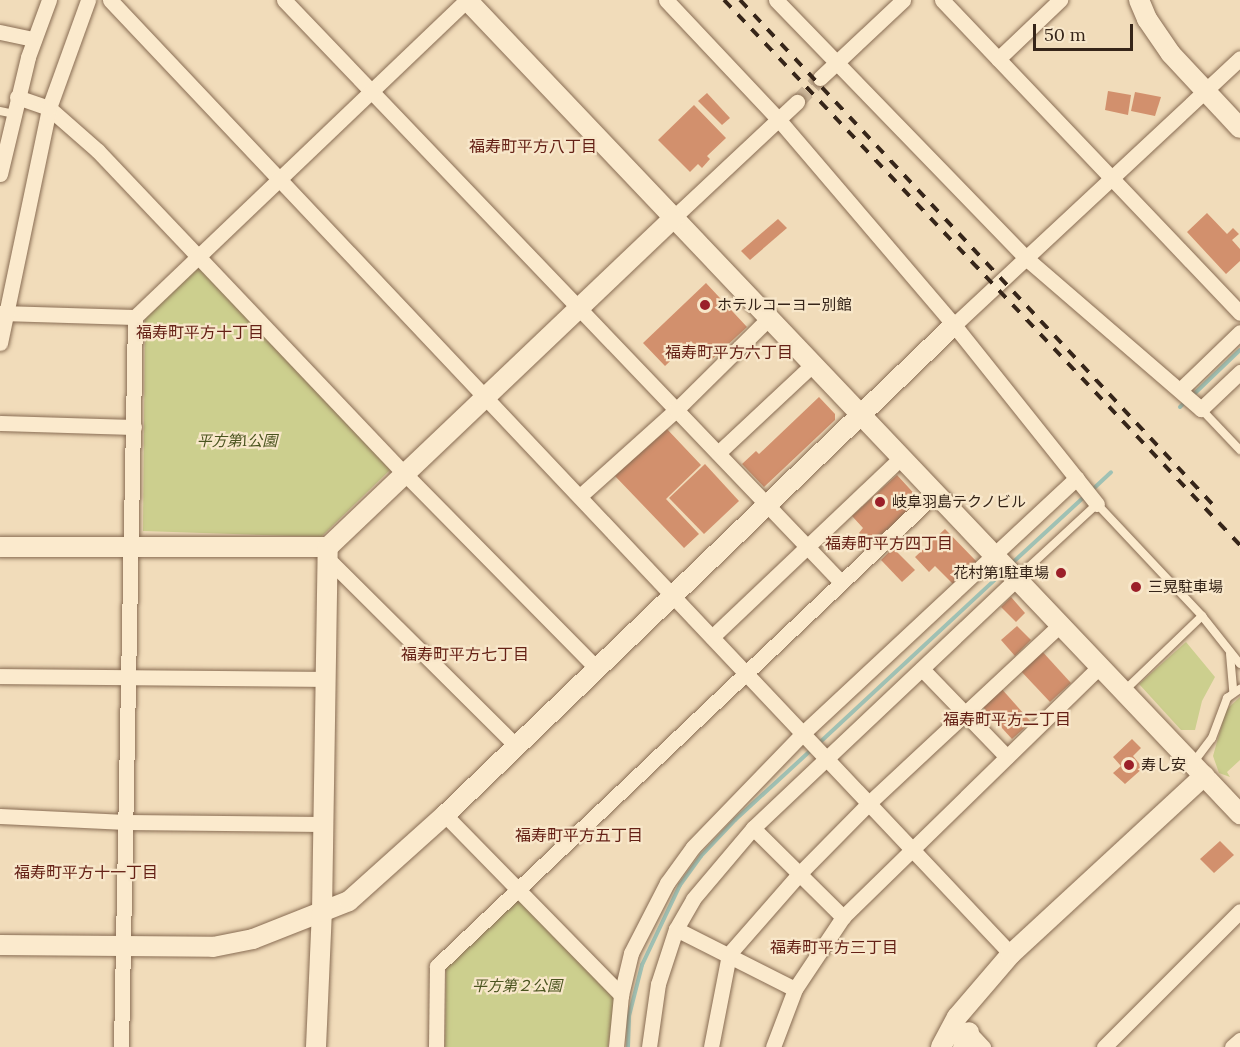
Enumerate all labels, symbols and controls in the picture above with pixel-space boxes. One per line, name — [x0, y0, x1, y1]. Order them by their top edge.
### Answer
scale bar — [1036, 12, 1136, 50]
text: 50 m — [1044, 23, 1086, 46]
district label: 福寿町平方八丁目 — [469, 136, 597, 156]
place label: ホテルコーヨー別館 — [717, 296, 852, 314]
marker: ホテルコーヨー別館 — [698, 298, 712, 312]
district label: 福寿町平方十丁目 — [136, 322, 264, 342]
district label: 福寿町平方六丁目 — [665, 342, 793, 362]
park label: 平方第1公園 — [197, 432, 277, 450]
place label: 岐阜羽島テクノビル — [892, 493, 1027, 511]
marker: 岐阜羽島テクノビル — [873, 495, 887, 509]
district label: 福寿町平方四丁目 — [825, 533, 953, 553]
place label: 花村第1駐車場 — [954, 564, 1049, 582]
marker: 花村第1駐車場 — [1054, 566, 1068, 580]
place label: 三晃駐車場 — [1148, 578, 1223, 596]
marker: 三晃駐車場 — [1129, 580, 1143, 594]
district label: 福寿町平方七丁目 — [401, 644, 529, 664]
district label: 福寿町平方二丁目 — [943, 709, 1071, 729]
place label: 寿し安 — [1141, 756, 1186, 774]
marker: 寿し安 — [1122, 758, 1136, 772]
district label: 福寿町平方五丁目 — [515, 825, 643, 845]
district label: 福寿町平方十一丁目 — [14, 862, 158, 882]
district label: 福寿町平方三丁目 — [770, 937, 898, 957]
park label: 平方第２公園 — [472, 977, 562, 995]

